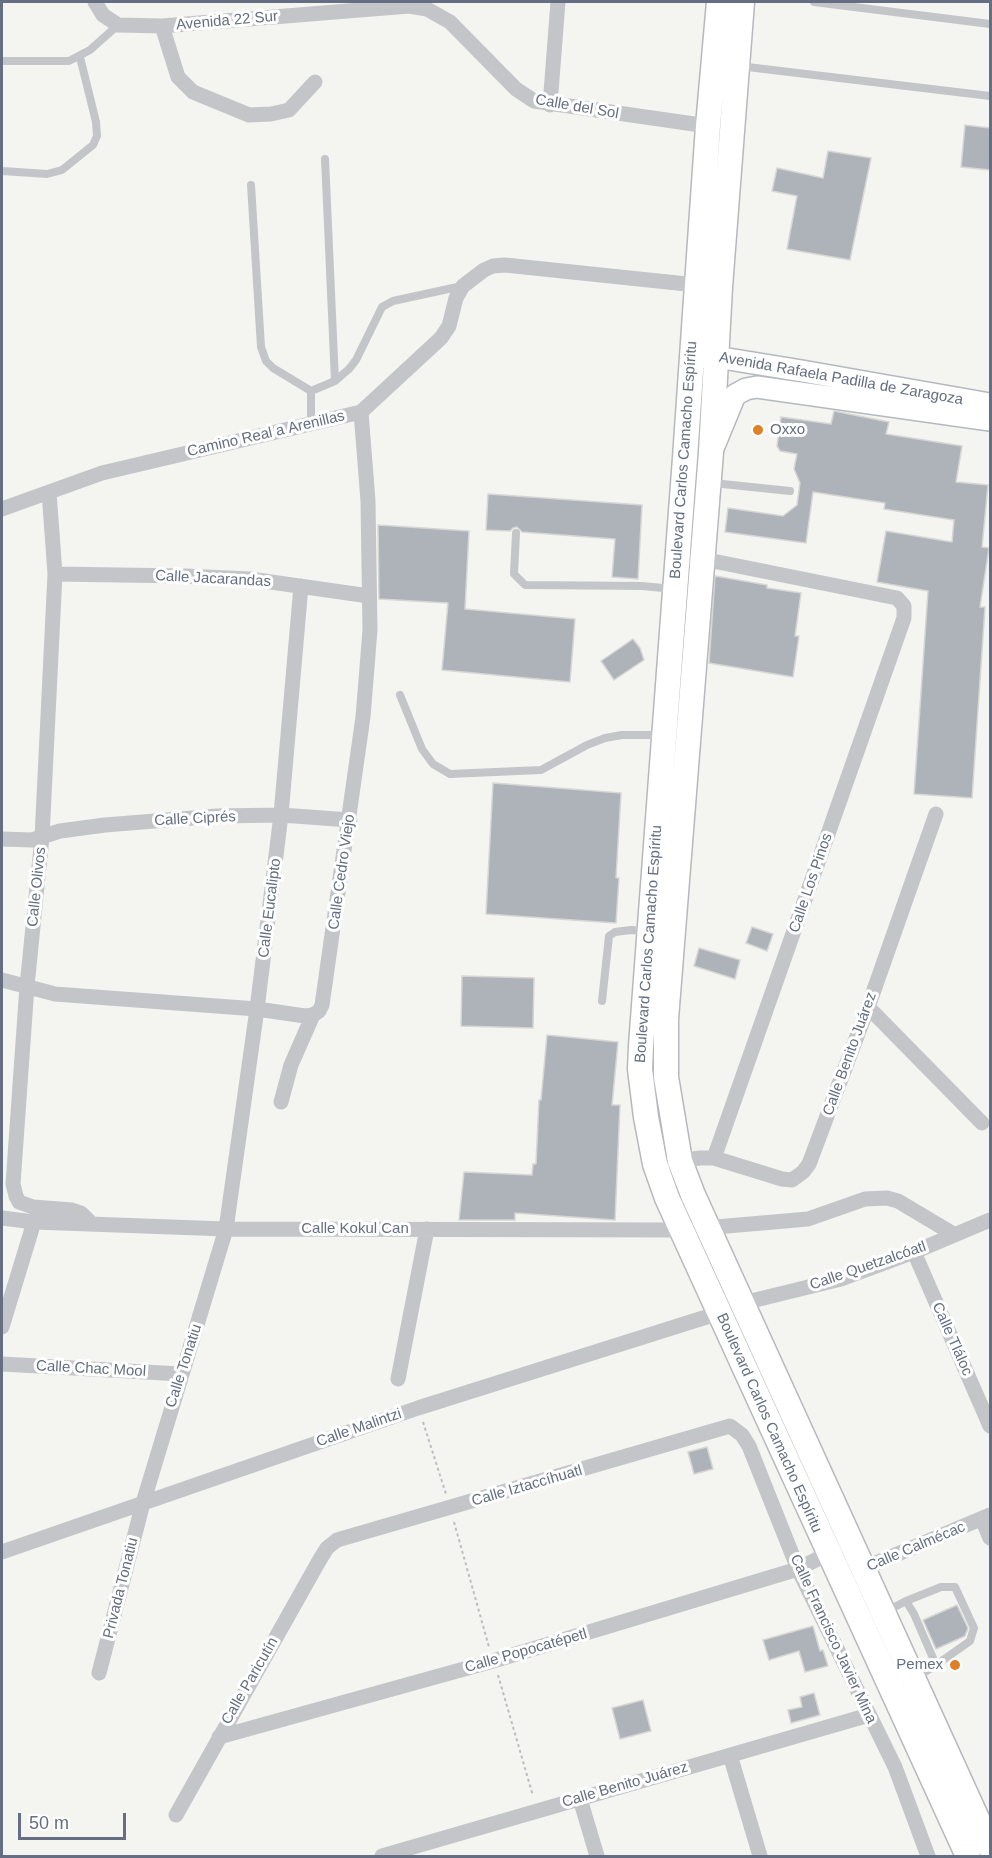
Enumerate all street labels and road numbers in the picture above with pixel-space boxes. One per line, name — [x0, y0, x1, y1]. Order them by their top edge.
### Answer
street label: Avenida 22 Sur — [175, 8, 279, 34]
street label: Calle del Sol — [534, 91, 620, 123]
street label: Boulevard Carlos Camacho Espíritu — [667, 340, 701, 580]
street label: Avenida Rafaela Padilla de Zaragoza — [718, 349, 964, 409]
street label: Camino Real a Arenillas — [186, 407, 346, 461]
street label: Calle Jacarandas — [155, 567, 271, 591]
street label: Calle Ciprés — [154, 808, 236, 830]
street label: Calle Cedro Viejo — [325, 813, 359, 931]
street label: Boulevard Carlos Camacho Espíritu — [632, 824, 666, 1064]
street label: Calle Los Pinos — [786, 831, 836, 935]
street label: Calle Olivos — [24, 846, 50, 928]
street label: Calle Eucalipto — [255, 857, 285, 959]
street label: Calle Benito Juárez — [819, 990, 881, 1118]
street label: Calle Kokul Can — [301, 1220, 409, 1238]
street label: Calle Quetzalcóatl — [808, 1238, 928, 1294]
street label: Calle Tláloc — [928, 1300, 976, 1378]
street label: Boulevard Carlos Camacho Espíritu — [712, 1310, 826, 1536]
street label: Calle Tonatiu — [162, 1322, 206, 1410]
street label: Calle Chac Mool — [36, 1357, 146, 1381]
street label: Calle Malintzi — [314, 1405, 404, 1451]
street label: Calle Iztaccíhuatl — [470, 1462, 584, 1510]
street label: Calle Calmécac — [864, 1518, 968, 1576]
street label: Privada Tonatiu — [100, 1536, 142, 1640]
street label: Calle Francisco Javier Mina — [786, 1552, 880, 1726]
street label: Calle Popocatépetl — [463, 1625, 589, 1677]
street label: Calle Paricutín — [218, 1634, 282, 1728]
street label: Calle Benito Juárez — [560, 1758, 690, 1812]

